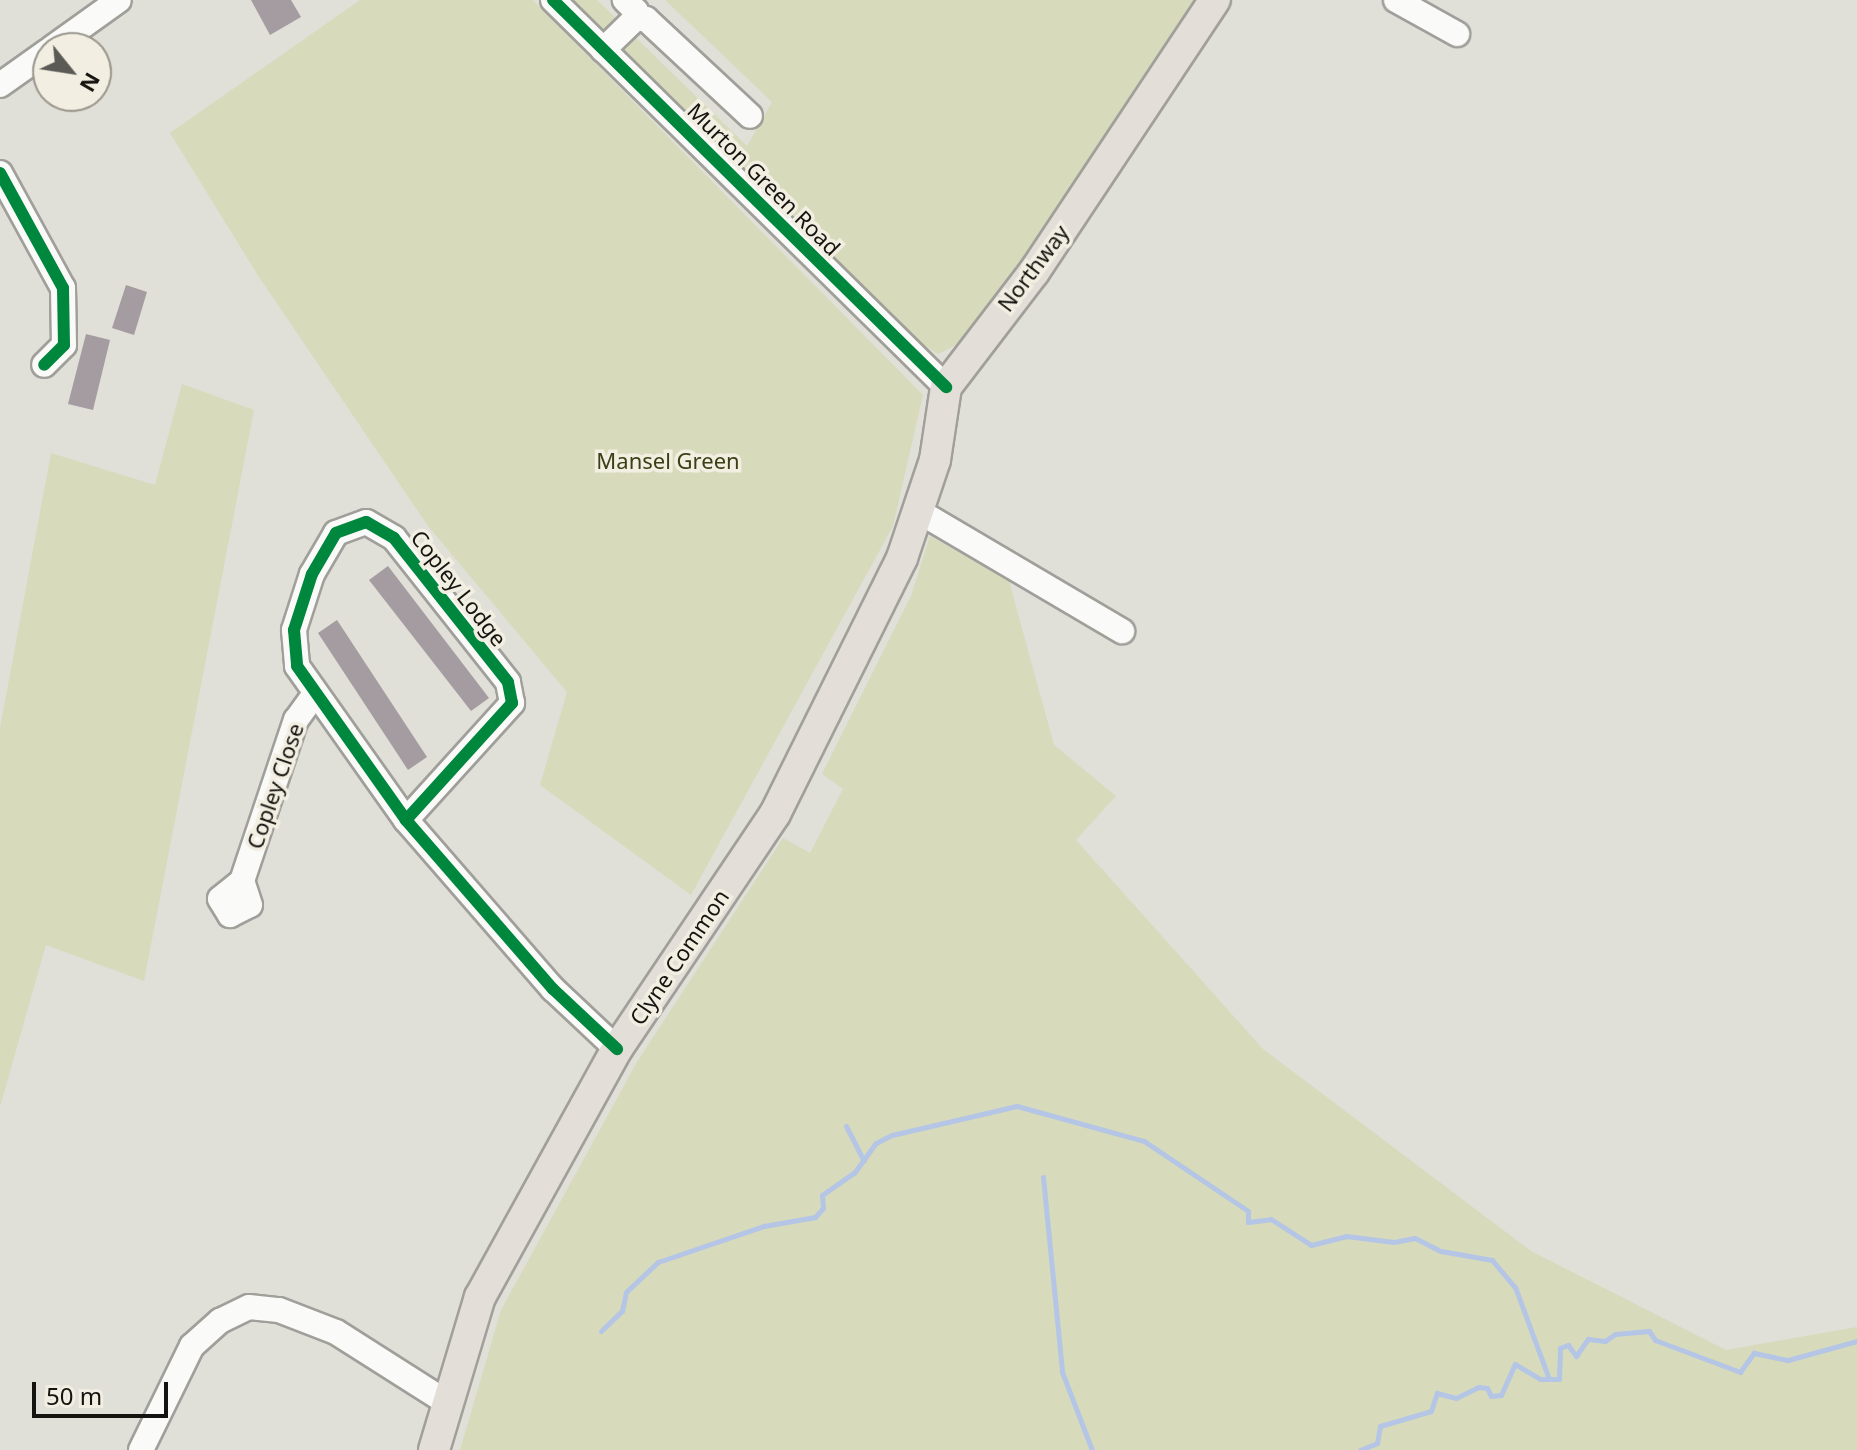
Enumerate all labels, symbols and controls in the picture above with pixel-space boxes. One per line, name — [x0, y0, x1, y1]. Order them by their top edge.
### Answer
north arrow — [32, 32, 112, 112]
text: N — [74, 68, 109, 98]
street label: Murton Green Road — [682, 97, 846, 261]
street label: Northway — [992, 220, 1074, 316]
park label: Mansel Green — [596, 448, 740, 474]
street label: Copley Lodge — [406, 525, 512, 651]
street label: Copley Close — [241, 720, 309, 852]
street label: Clyne Common — [624, 884, 734, 1030]
scale bar — [36, 1366, 172, 1416]
text: 50 m — [46, 1379, 102, 1412]

